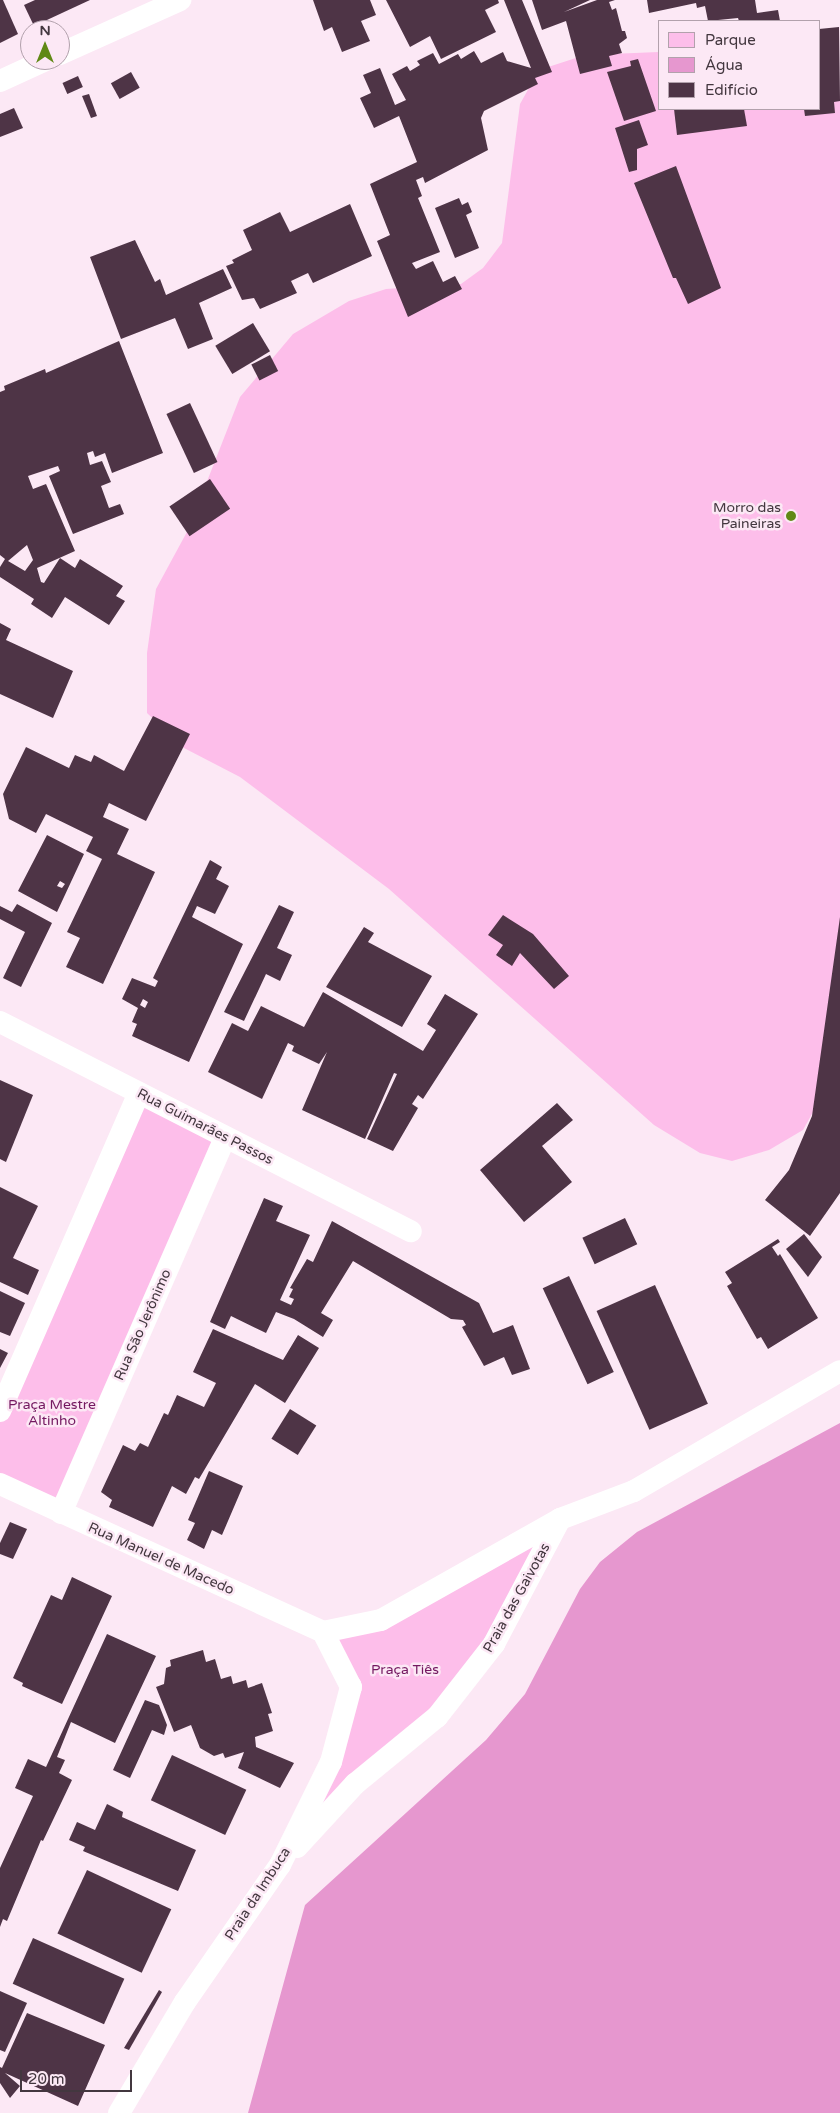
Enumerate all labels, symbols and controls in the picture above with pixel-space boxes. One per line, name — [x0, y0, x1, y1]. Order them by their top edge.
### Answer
north arrow — [20, 20, 70, 70]
legend — [658, 20, 820, 110]
text: N — [39, 22, 51, 39]
text: Parque — [705, 31, 756, 49]
text: Água — [705, 56, 743, 74]
text: Edifício — [705, 81, 758, 99]
place label: Morro das Paineiras — [713, 500, 781, 532]
marker: Morro das Paineiras — [785, 510, 797, 522]
street label: Rua Guimarães Passos — [134, 1085, 276, 1169]
street label: Rua São Jerônimo — [111, 1267, 175, 1383]
park label: Praça Mestre Altinho — [8, 1397, 96, 1430]
street label: Rua Manuel de Macedo — [85, 1519, 237, 1599]
street label: Praia das Gaivotas — [480, 1540, 554, 1656]
park label: Praça Tiês — [371, 1662, 439, 1678]
street label: Praia da Imbuca — [222, 1844, 294, 1944]
scale bar — [22, 2060, 135, 2092]
text: 20 m — [28, 2070, 65, 2088]

